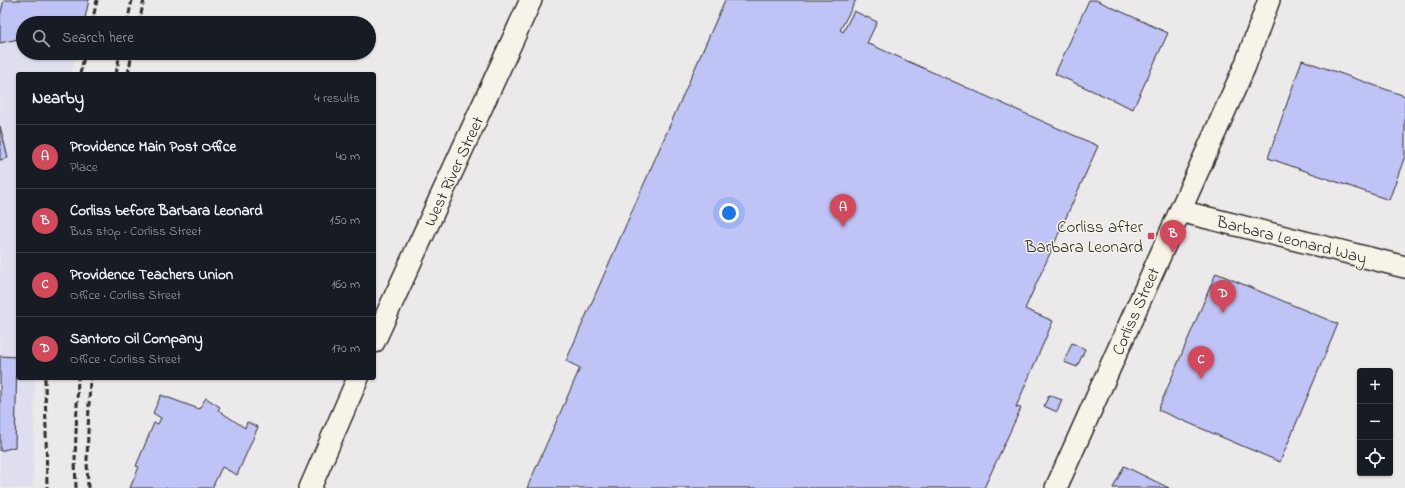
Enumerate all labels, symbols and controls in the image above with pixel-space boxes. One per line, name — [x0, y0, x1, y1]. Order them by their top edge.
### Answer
search box — [16, 16, 376, 60]
icon: search — [30, 27, 52, 49]
text: Search here — [62, 27, 134, 49]
text: Nearby — [32, 86, 84, 111]
text: 4 results — [314, 89, 360, 108]
street label: West River Street — [418, 112, 491, 231]
text: Providence Main Post Office — [70, 136, 236, 158]
text: A — [41, 147, 49, 166]
text: 40 m — [336, 147, 360, 166]
text: Place — [70, 158, 98, 177]
pin: A — [830, 194, 856, 227]
text: Corliss before Barbara Leonard — [70, 200, 263, 222]
your location — [719, 203, 739, 223]
street label: Barbara Leonard Way — [1213, 209, 1369, 272]
text: B — [41, 211, 49, 230]
text: 150 m — [329, 211, 360, 230]
place label: Corliss after Barbara Leonard — [1024, 215, 1144, 260]
pin: B — [1160, 220, 1186, 253]
text: Bus stop · Corliss Street — [70, 222, 202, 241]
marker: Corliss after Barbara Leonard — [1146, 231, 1156, 241]
street label: Corliss Street — [1106, 263, 1167, 360]
text: Providence Teachers Union — [70, 264, 233, 286]
text: C — [41, 275, 49, 294]
text: 160 m — [331, 275, 360, 294]
pin: D — [1210, 280, 1236, 313]
text: Office · Corliss Street — [70, 286, 181, 305]
text: Santoro Oil Company — [70, 328, 203, 350]
text: D — [40, 339, 50, 358]
text: 170 m — [332, 339, 360, 358]
pin: C — [1188, 346, 1214, 379]
text: Office · Corliss Street — [70, 350, 181, 369]
map controls — [1357, 368, 1393, 476]
button: + — [1357, 368, 1393, 404]
button: − — [1357, 404, 1393, 440]
button: locate — [1357, 440, 1393, 476]

